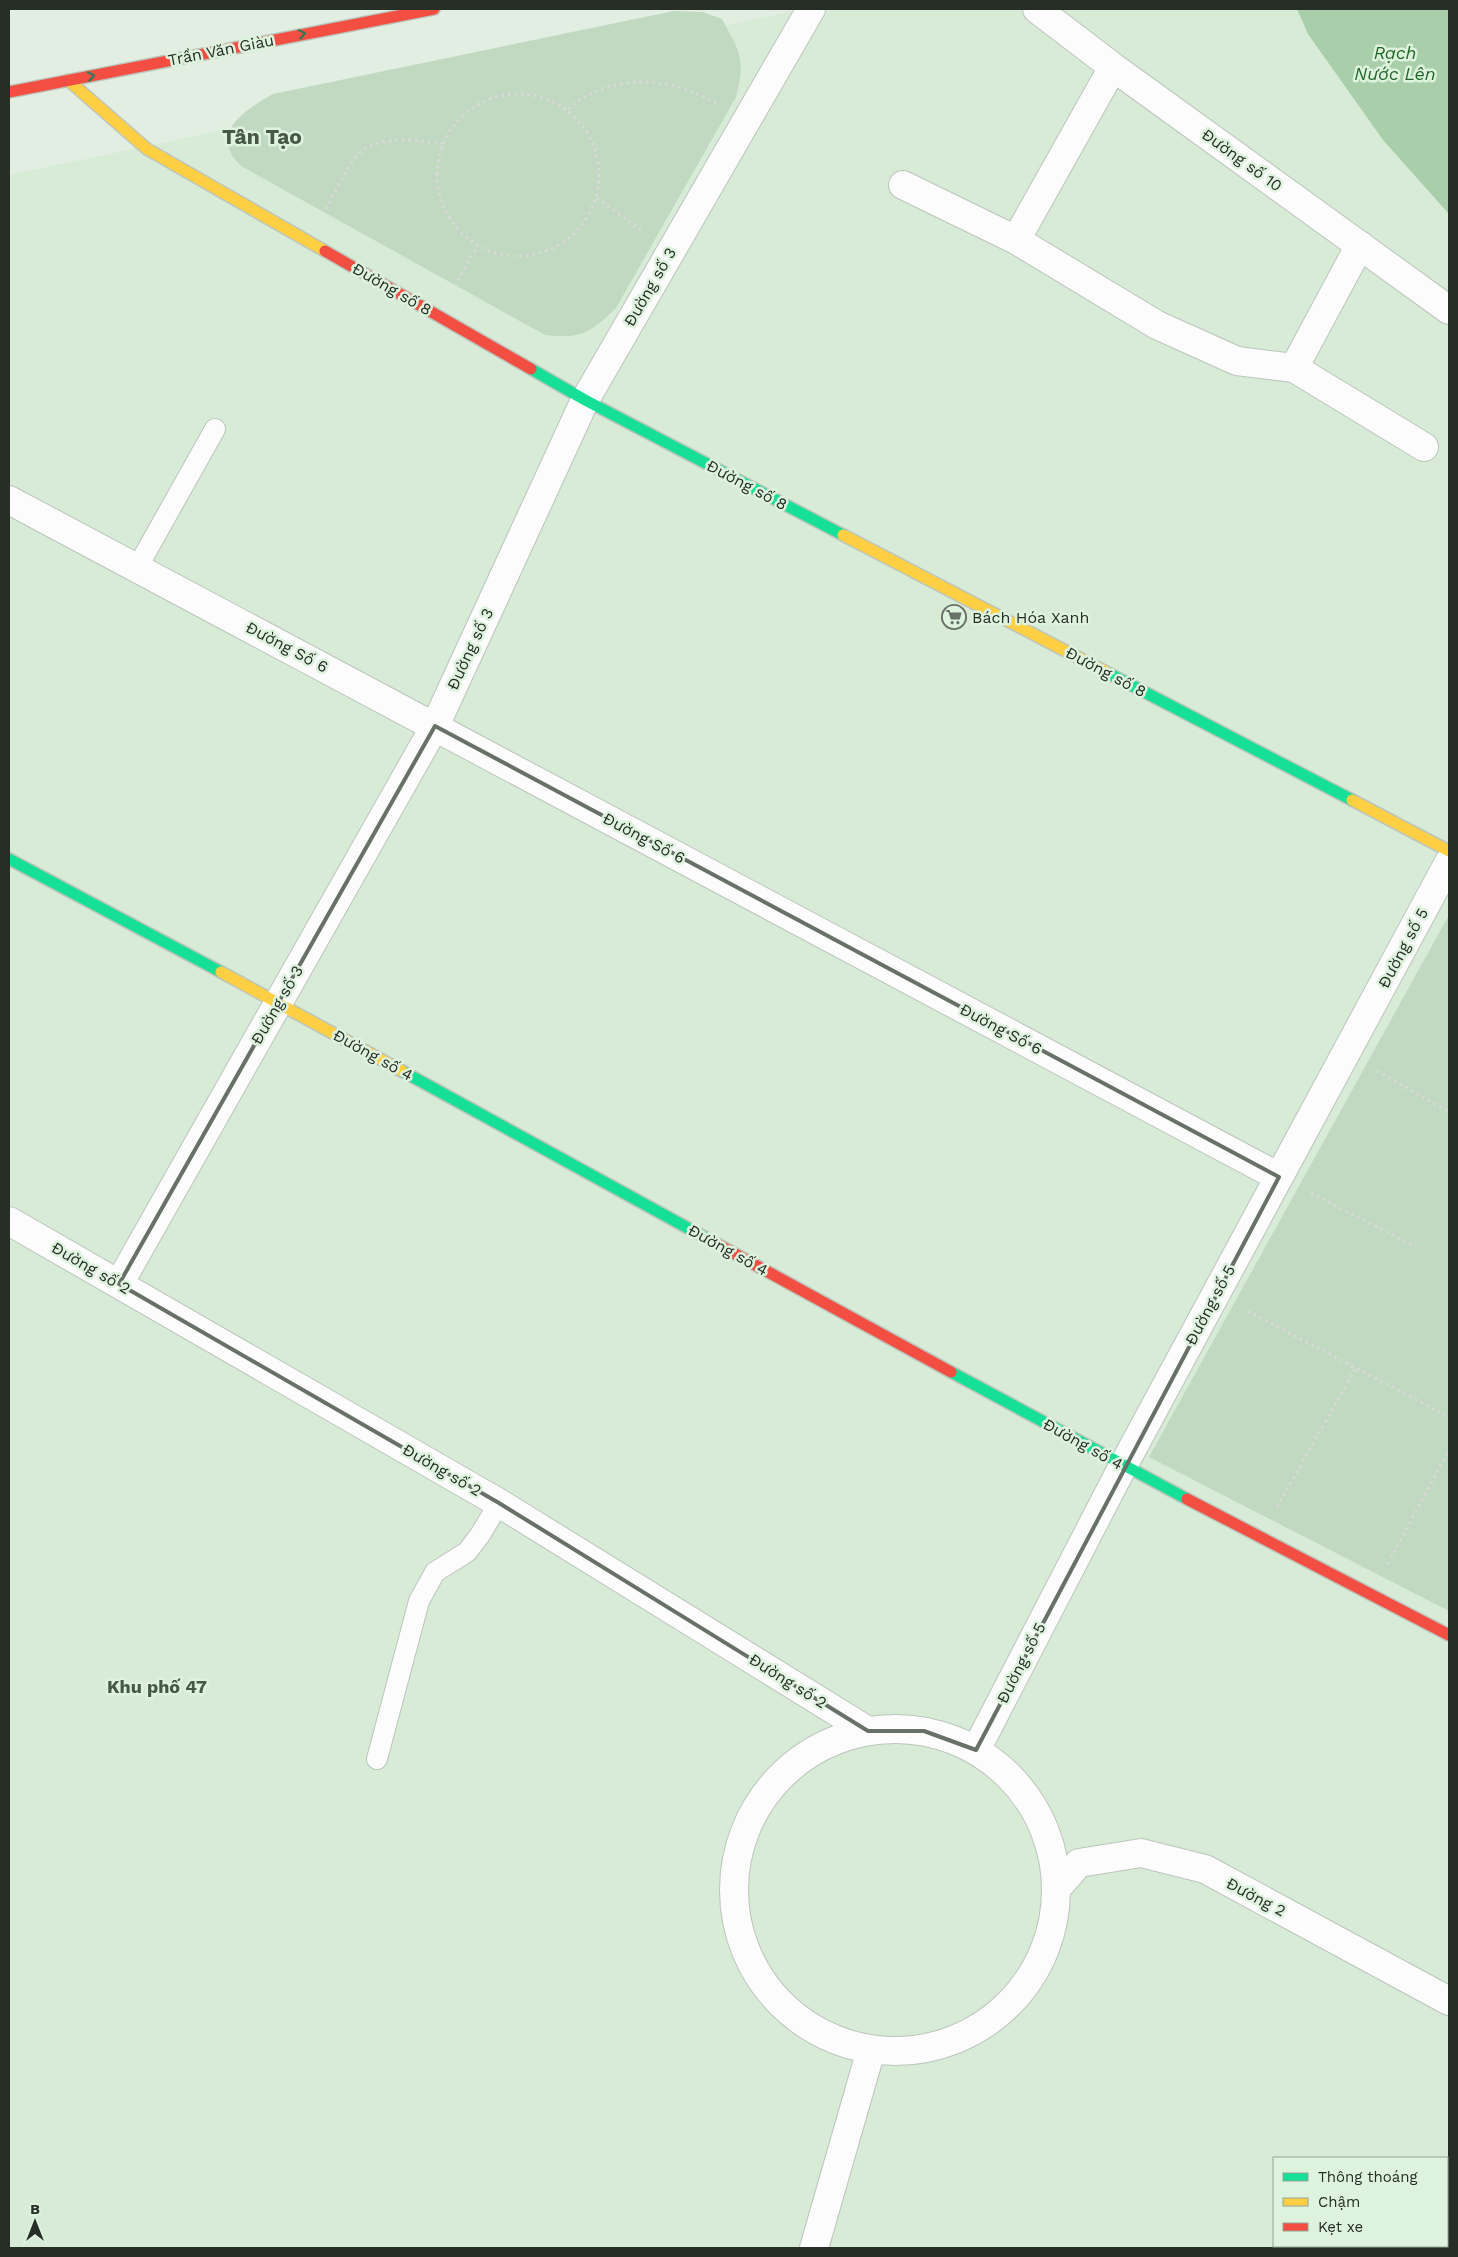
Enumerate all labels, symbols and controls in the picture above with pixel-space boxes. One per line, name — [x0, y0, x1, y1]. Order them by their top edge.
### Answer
street label: Trần Văn Giàu — [167, 30, 275, 70]
one-way arrow — [298, 30, 306, 40]
water label: Rạch Nước Lên — [1354, 42, 1436, 84]
one-way arrow — [86, 71, 95, 81]
district label: Tân Tạo — [222, 124, 302, 149]
street label: Đường số 10 — [1198, 125, 1286, 195]
street label: Đường số 3 — [620, 244, 680, 330]
street label: Đường số 8 — [349, 259, 435, 319]
street label: Đường số 8 — [703, 456, 791, 514]
supermarket icon: Bách Hóa Xanh — [941, 604, 967, 630]
street label: Đường số 3 — [443, 605, 497, 693]
place label: Bách Hóa Xanh — [972, 608, 1089, 627]
street label: Đường Số 6 — [243, 617, 331, 677]
street label: Đường số 8 — [1062, 643, 1150, 701]
street label: Đường Số 6 — [600, 808, 688, 868]
street label: Đường số 5 — [1374, 905, 1432, 991]
street label: Đường số 3 — [247, 962, 307, 1048]
street label: Đường Số 6 — [957, 999, 1045, 1059]
street label: Đường số 4 — [330, 1025, 416, 1085]
street label: Đường số 4 — [685, 1220, 771, 1280]
street label: Đường số 2 — [48, 1238, 134, 1298]
street label: Đường số 5 — [1181, 1262, 1239, 1348]
street label: Đường số 4 — [1040, 1414, 1126, 1474]
street label: Đường số 2 — [399, 1440, 485, 1500]
street label: Đường số 5 — [993, 1620, 1049, 1706]
street label: Đường số 2 — [746, 1650, 830, 1712]
district label: Khu phố 47 — [107, 1676, 207, 1697]
street label: Đường 2 — [1223, 1873, 1289, 1921]
legend — [1273, 2157, 1448, 2247]
text: Thông thoáng — [1318, 2168, 1417, 2186]
text: Chậm — [1318, 2193, 1360, 2211]
north arrow — [10, 2197, 60, 2247]
text: B — [30, 2201, 40, 2217]
text: Kẹt xe — [1318, 2218, 1363, 2236]

